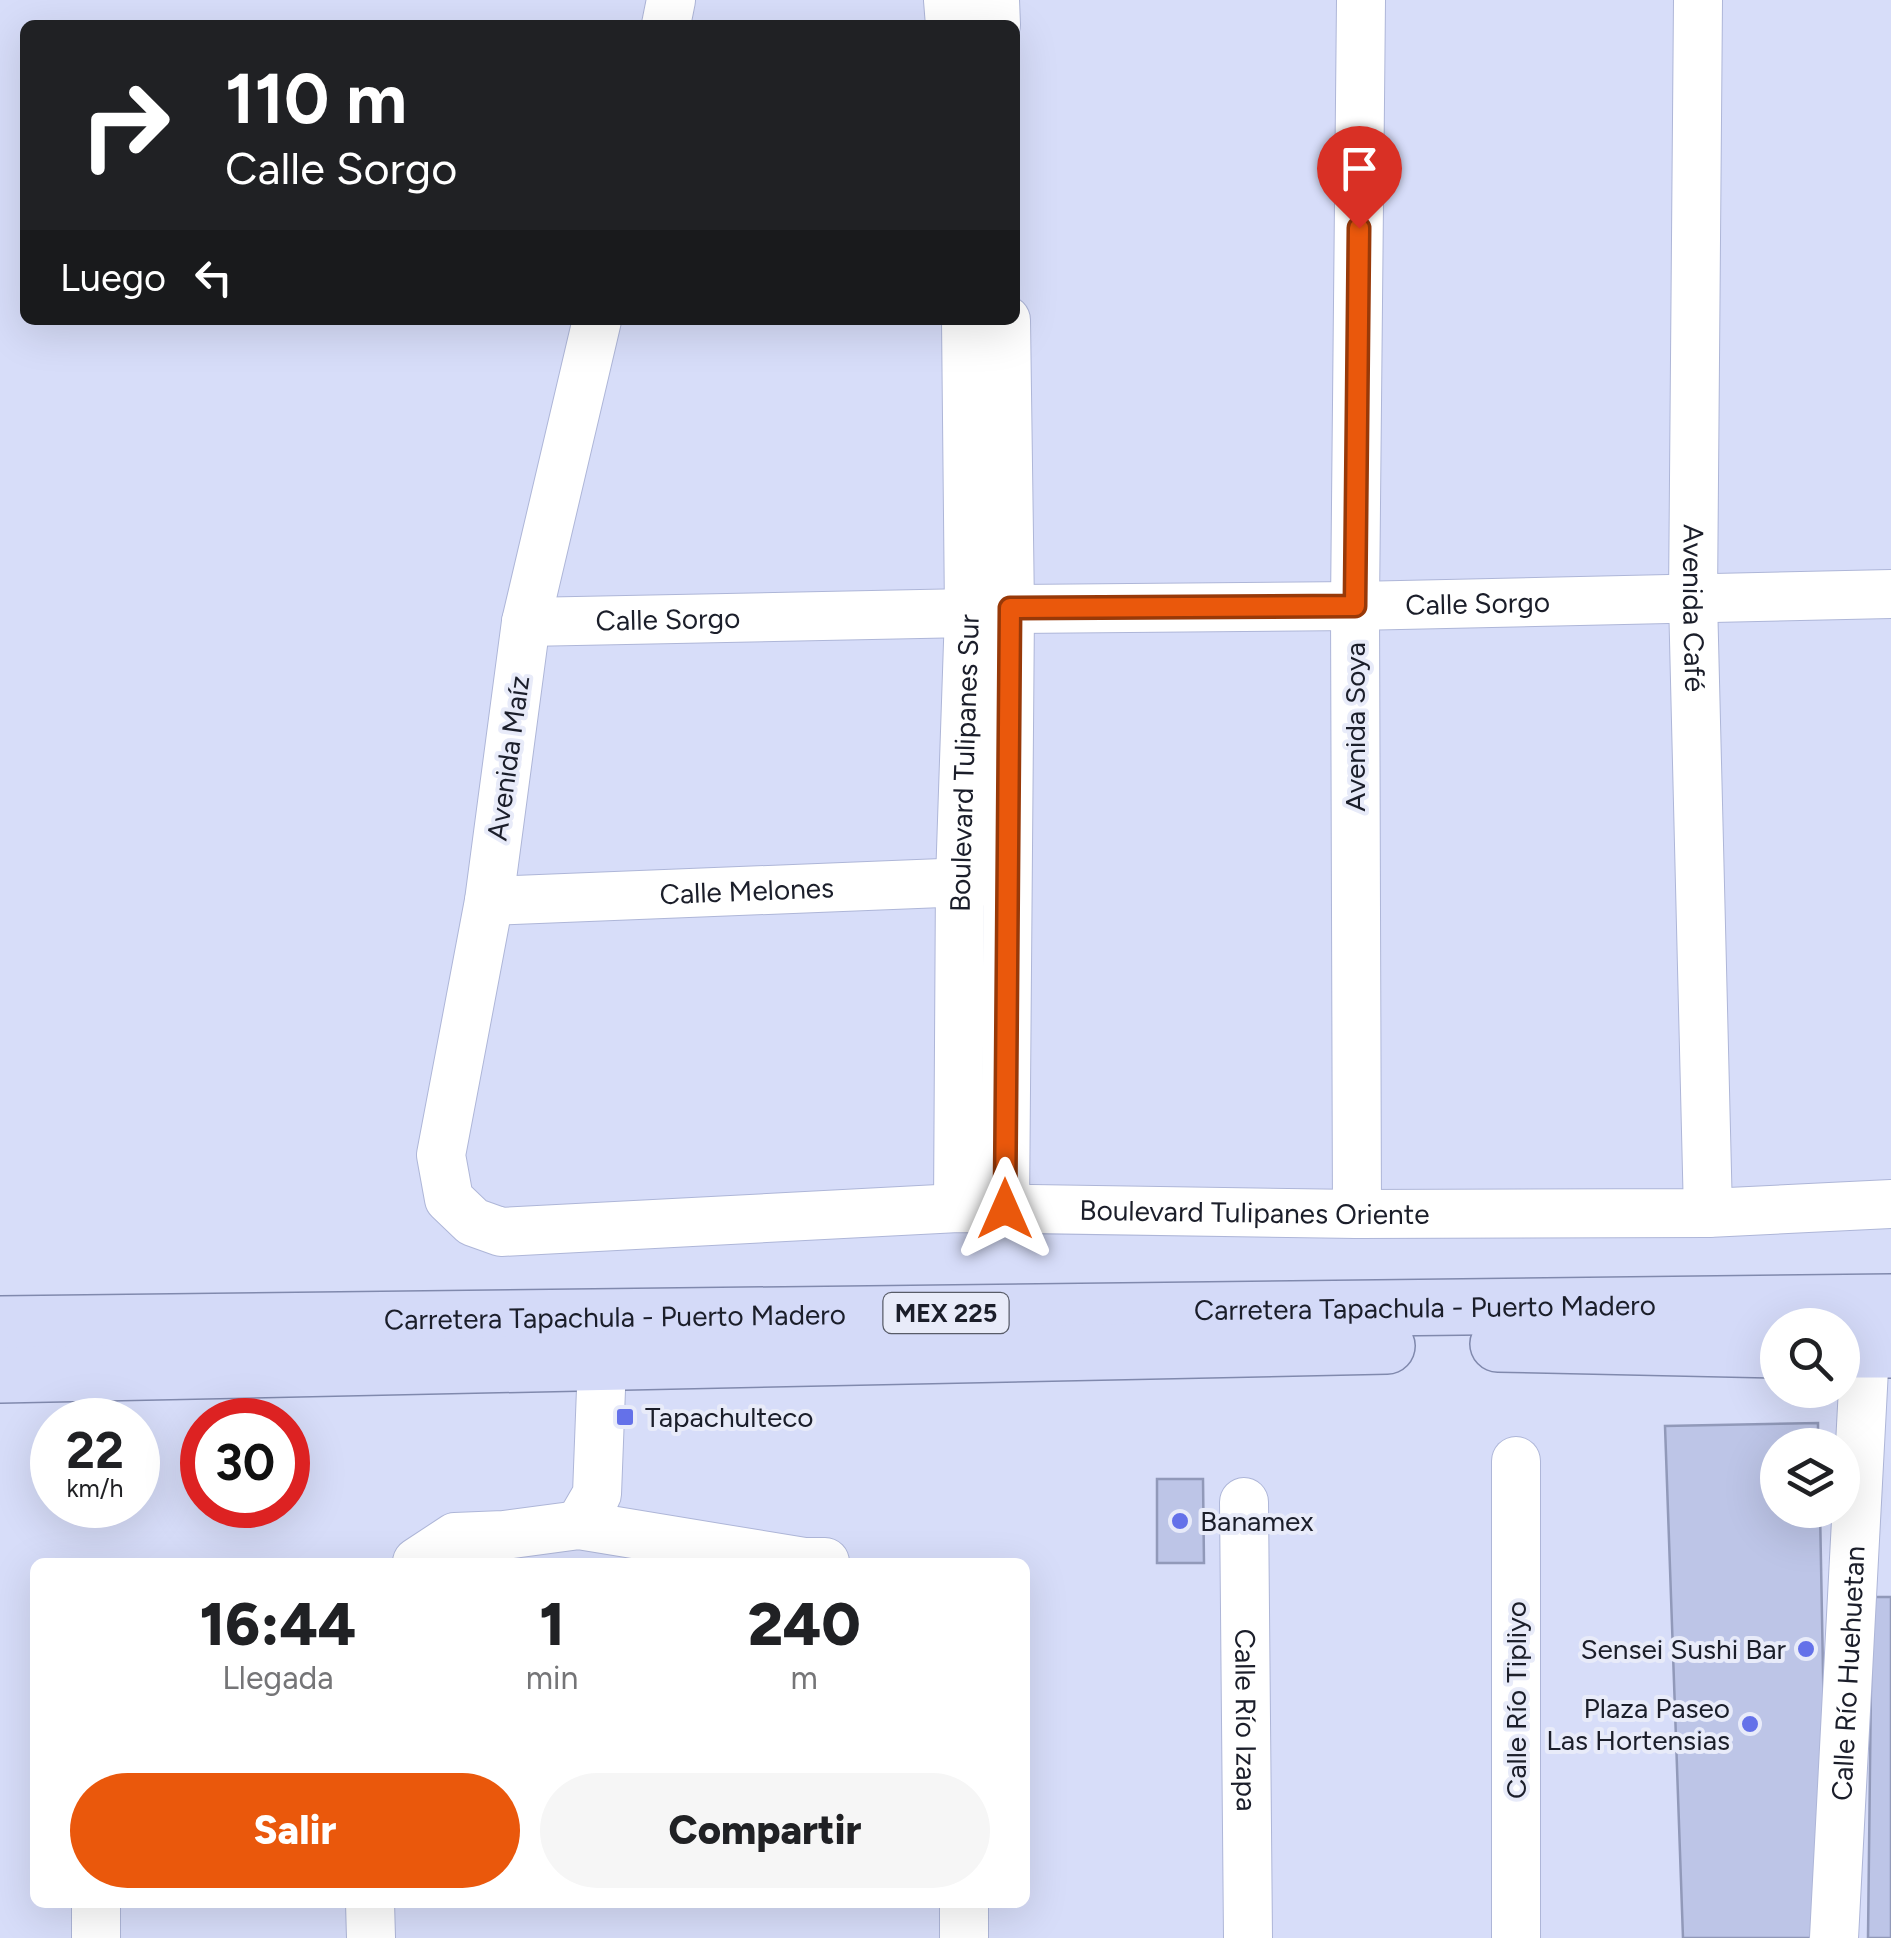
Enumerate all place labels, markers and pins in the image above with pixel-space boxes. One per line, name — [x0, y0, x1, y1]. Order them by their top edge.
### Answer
pin — [1317, 126, 1402, 229]
place label: Tapachulteco — [645, 1400, 814, 1434]
marker: Tapachulteco — [614, 1406, 636, 1428]
place label: Banamex — [1200, 1504, 1314, 1538]
marker: Banamex — [1169, 1510, 1191, 1532]
place label: Sensei Sushi Bar — [1580, 1632, 1787, 1666]
marker: Sensei Sushi Bar — [1795, 1638, 1817, 1660]
place label: Plaza Paseo Las Hortensias — [1546, 1691, 1730, 1757]
marker: Plaza Paseo Las Hortensias — [1739, 1713, 1761, 1735]

